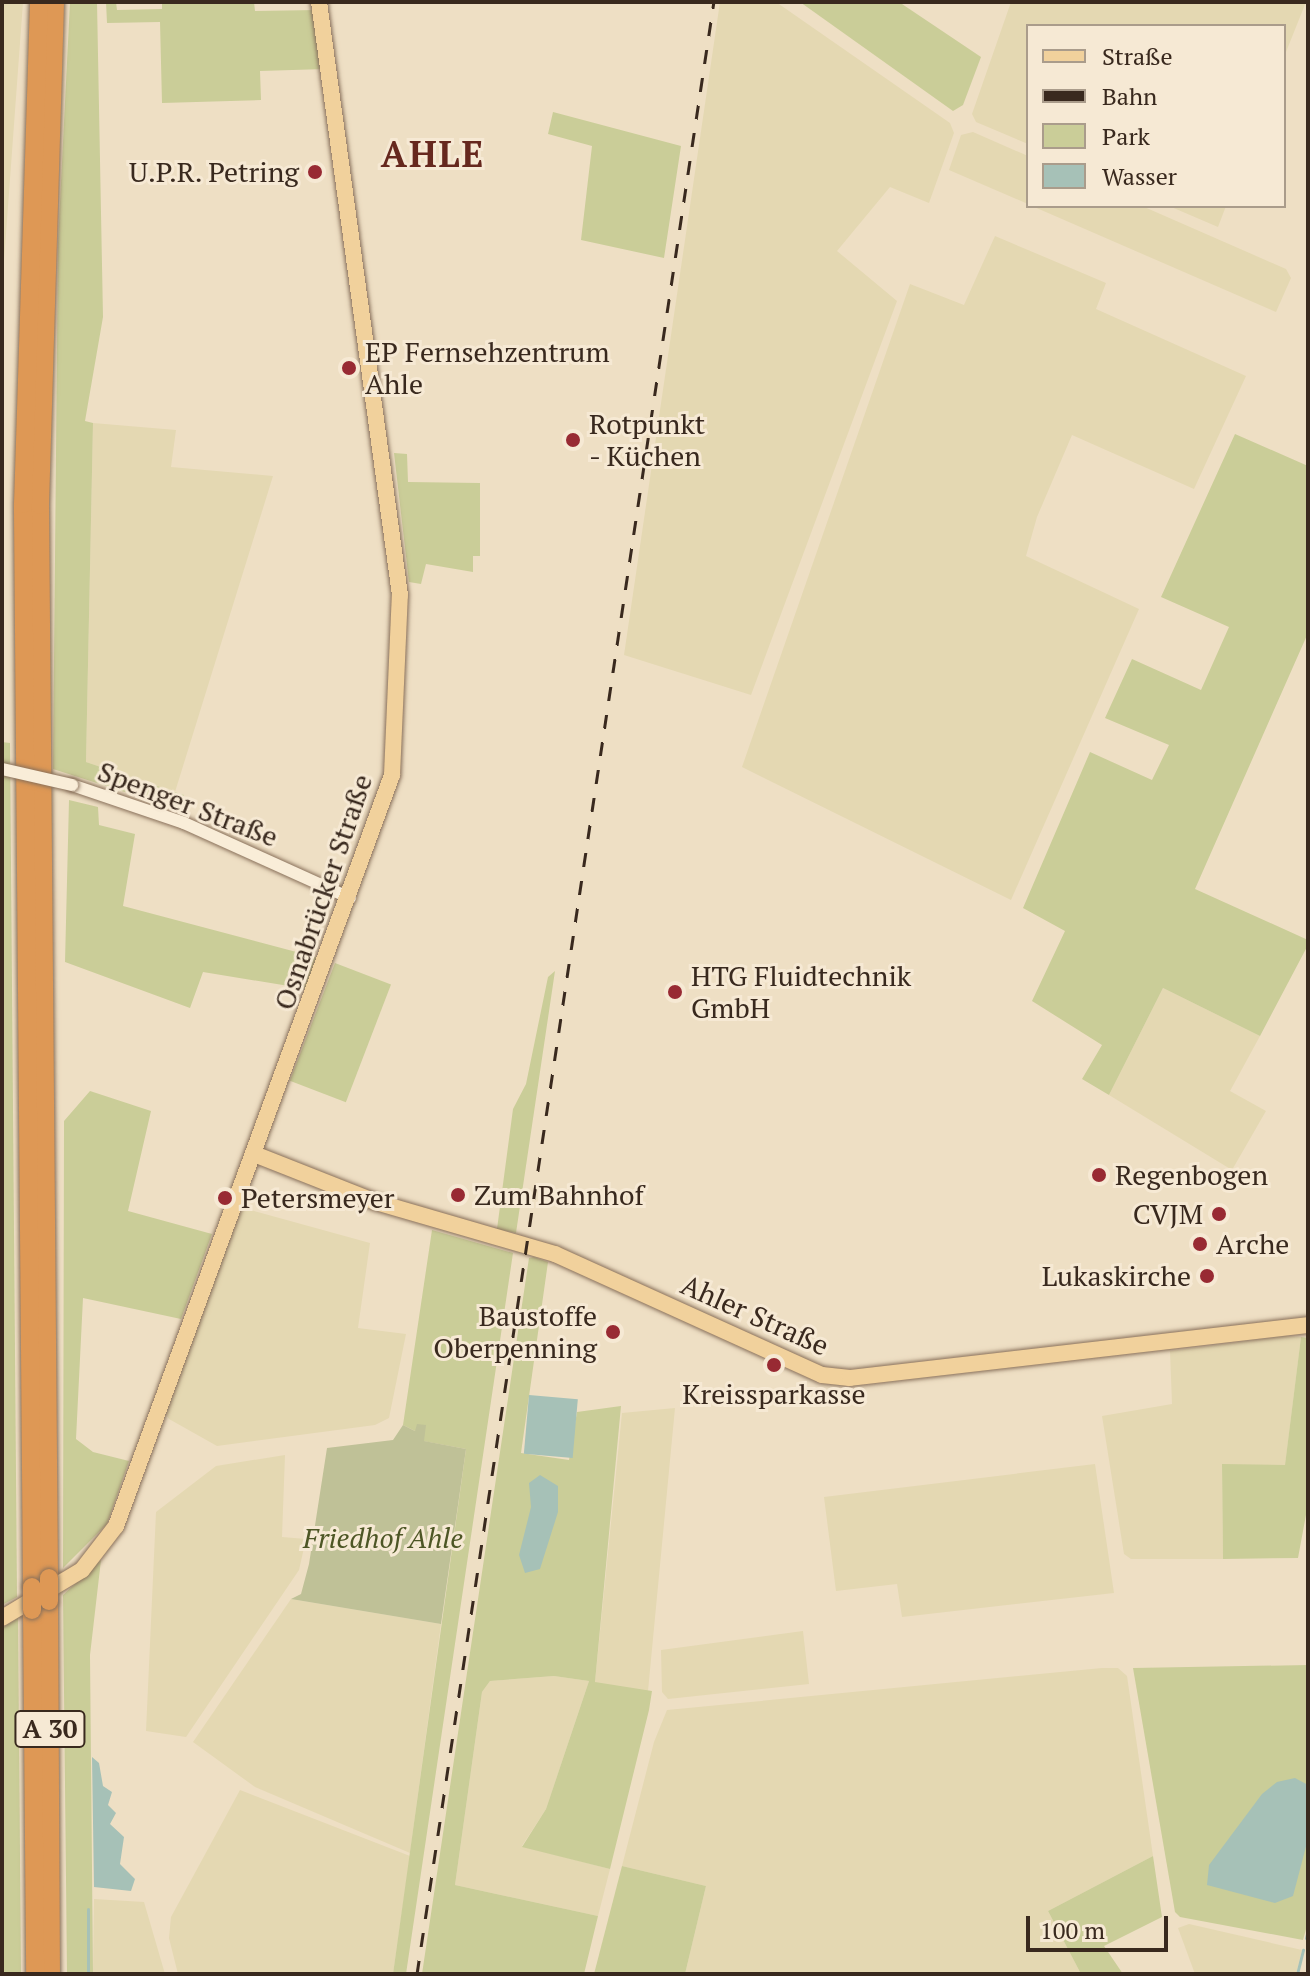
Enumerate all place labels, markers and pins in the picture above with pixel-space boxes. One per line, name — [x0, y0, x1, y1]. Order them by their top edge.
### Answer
place label: U.P.R. Petring — [128, 155, 299, 189]
marker: U.P.R. Petring — [306, 163, 324, 181]
place label: EP Fernsehzentrum Ahle — [365, 335, 610, 401]
marker: EP Fernsehzentrum Ahle — [340, 359, 358, 377]
place label: Rotpunkt - Küchen — [589, 407, 705, 473]
marker: Rotpunkt - Küchen — [564, 431, 582, 449]
place label: HTG Fluidtechnik GmbH — [691, 959, 911, 1025]
marker: HTG Fluidtechnik GmbH — [666, 983, 684, 1001]
place label: Regenbogen — [1115, 1158, 1268, 1192]
marker: Regenbogen — [1090, 1166, 1108, 1184]
place label: Zum Bahnhof — [474, 1178, 644, 1212]
place label: Petersmeyer — [241, 1181, 394, 1215]
marker: Zum Bahnhof — [449, 1186, 467, 1204]
marker: Petersmeyer — [216, 1189, 234, 1207]
place label: CVJM — [1133, 1197, 1203, 1231]
marker: CVJM — [1210, 1205, 1228, 1223]
place label: Arche — [1216, 1227, 1289, 1261]
marker: Arche — [1191, 1235, 1209, 1253]
place label: Lukaskirche — [1042, 1259, 1191, 1293]
marker: Lukaskirche — [1198, 1267, 1216, 1285]
place label: Baustoffe Oberpenning — [433, 1299, 597, 1365]
marker: Baustoffe Oberpenning — [604, 1323, 622, 1341]
marker: Kreissparkasse — [765, 1356, 783, 1374]
place label: Kreissparkasse — [682, 1377, 866, 1411]

